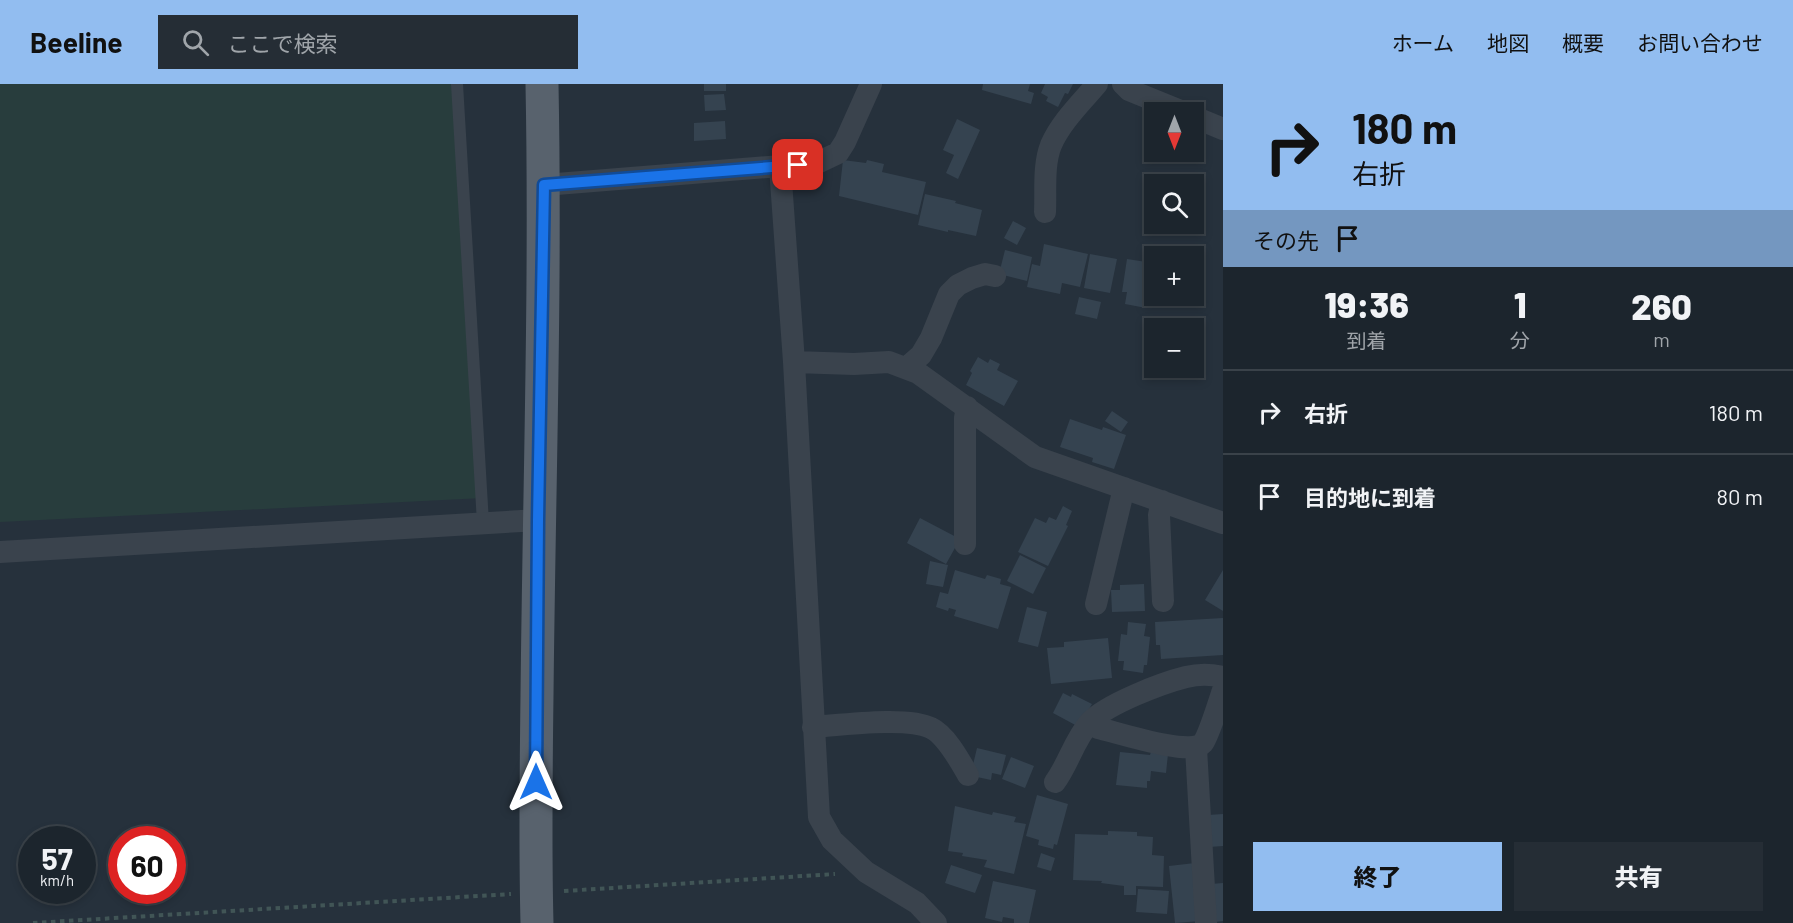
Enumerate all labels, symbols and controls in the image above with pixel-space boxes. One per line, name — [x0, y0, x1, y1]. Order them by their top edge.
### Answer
search box — [158, 15, 578, 69]
text: Beeline — [30, 25, 122, 59]
icon: search — [179, 26, 212, 59]
text: ここで検索 — [227, 30, 337, 56]
text: ホーム — [1392, 30, 1454, 55]
text: 地図 — [1487, 30, 1529, 55]
text: 概要 — [1562, 30, 1604, 55]
text: お問い合わせ — [1637, 30, 1763, 55]
north arrow — [1144, 102, 1204, 162]
map controls — [1144, 102, 1204, 378]
text: 180 m — [1352, 102, 1457, 152]
icon: right — [1253, 108, 1331, 186]
pin — [772, 139, 823, 190]
icon: arrive — [781, 148, 814, 181]
text: 右折 — [1352, 157, 1406, 189]
button: search — [1144, 174, 1204, 234]
icon: arrive — [1331, 222, 1364, 255]
text: その先 — [1253, 227, 1319, 253]
button: + — [1144, 246, 1204, 306]
text: 19:36 — [1324, 282, 1409, 325]
text: 1 — [1514, 282, 1526, 325]
text: 260 — [1631, 284, 1692, 327]
button: − — [1144, 318, 1204, 378]
text: m — [1653, 327, 1670, 351]
text: 到着 — [1347, 328, 1387, 352]
text: 分 — [1510, 328, 1530, 352]
icon: right — [1253, 396, 1286, 429]
text: 180 m — [1709, 399, 1763, 425]
text: 右折 — [1304, 400, 1348, 426]
icon: arrive — [1253, 480, 1286, 513]
text: 80 m — [1717, 483, 1763, 509]
text: 目的地に到着 — [1304, 484, 1436, 510]
position arrow — [504, 750, 568, 814]
speed limit sign: 60 — [108, 826, 186, 904]
text: 57 — [41, 840, 73, 876]
button: 終了 — [1253, 842, 1502, 911]
button: 共有 — [1514, 842, 1763, 911]
text: km/h — [40, 871, 74, 889]

